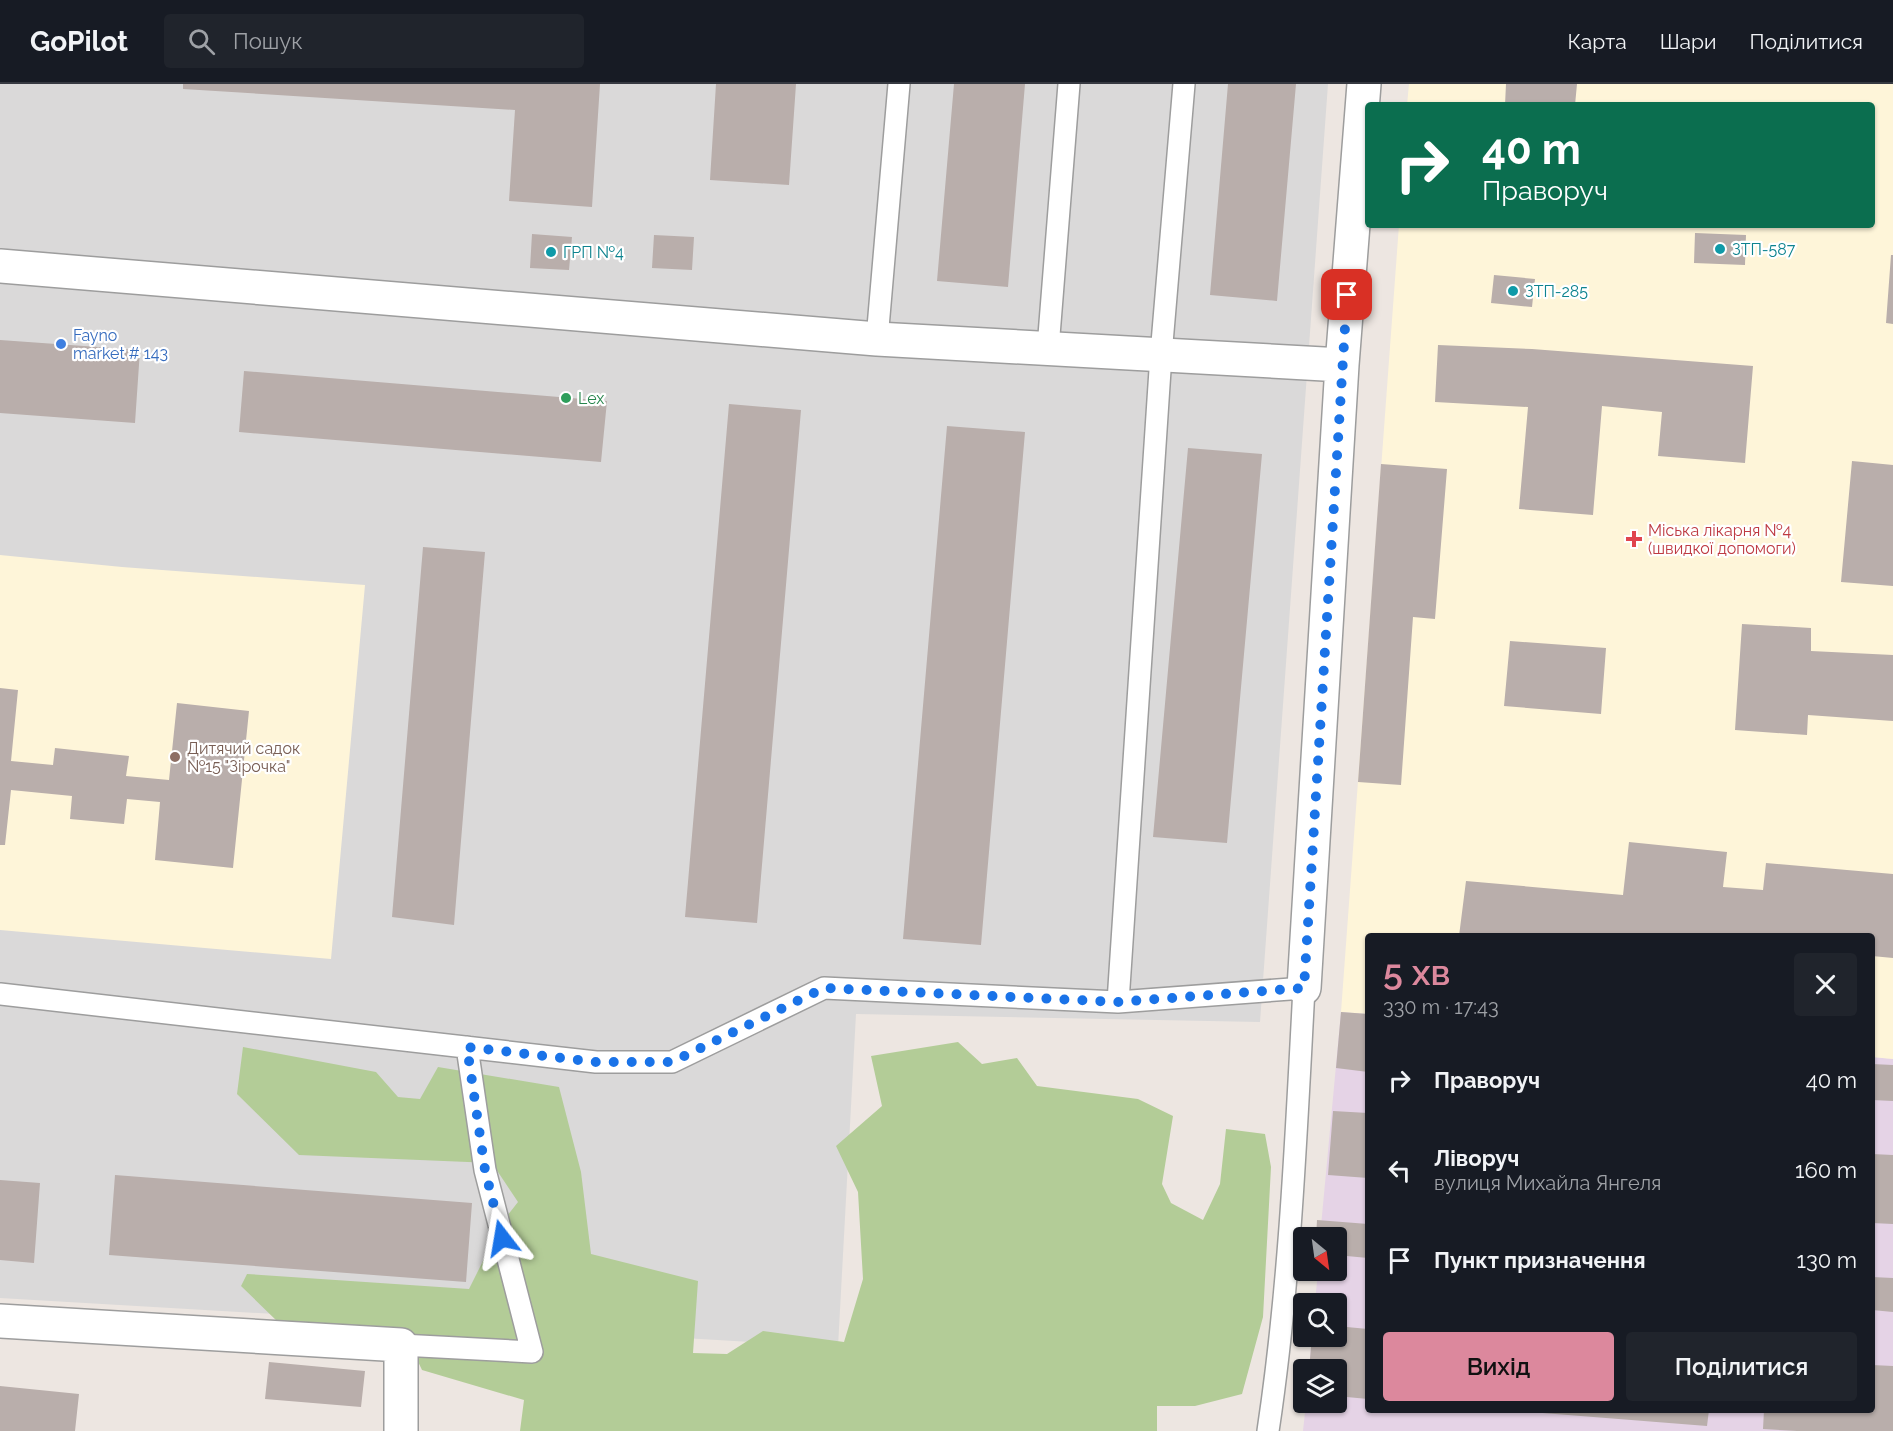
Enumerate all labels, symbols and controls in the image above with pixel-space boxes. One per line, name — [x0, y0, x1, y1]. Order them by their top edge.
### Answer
search box — [164, 14, 584, 68]
text: GoPilot — [30, 25, 128, 58]
icon: search — [185, 25, 218, 58]
text: Пошук — [233, 28, 303, 54]
text: Карта — [1568, 29, 1627, 54]
text: Шари — [1660, 29, 1717, 54]
text: Поділитися — [1750, 29, 1863, 54]
text: 40 m — [1482, 125, 1581, 174]
icon: right — [1383, 126, 1461, 204]
text: Праворуч — [1482, 175, 1608, 206]
place label: ЗТП-587 — [1732, 240, 1796, 259]
marker: ЗТП-587 — [1713, 242, 1727, 256]
place label: ГРП №4 — [563, 243, 624, 262]
marker: ГРП №4 — [544, 245, 558, 259]
pin — [1321, 269, 1372, 320]
icon: arrive — [1330, 278, 1363, 311]
place label: ЗТП-285 — [1525, 282, 1588, 301]
marker: ЗТП-285 — [1506, 284, 1520, 298]
place label: Fayno market # 143 — [73, 326, 168, 363]
marker: Fayno market # 143 — [54, 337, 68, 351]
place label: Lex — [578, 389, 604, 408]
marker: Lex — [559, 391, 573, 405]
place label: Міська лікарня №4 (швидкої допомоги) — [1648, 521, 1796, 558]
marker: Міська лікарня №4 (швидкої допомоги) — [1625, 530, 1643, 548]
place label: Дитячий садок №15 "Зірочка" — [187, 739, 300, 776]
marker: Дитячий садок №15 "Зірочка" — [168, 750, 182, 764]
text: 5 хв — [1383, 951, 1451, 993]
button: close — [1794, 953, 1857, 1016]
text: 330 m · 17:43 — [1383, 995, 1499, 1019]
icon: right — [1383, 1064, 1416, 1097]
text: Праворуч — [1434, 1067, 1540, 1093]
text: 40 m — [1806, 1067, 1857, 1093]
text: Ліворуч — [1434, 1145, 1519, 1171]
icon: left — [1383, 1154, 1416, 1187]
text: 160 m — [1795, 1157, 1857, 1183]
text: вулиця Михайла Янгеля — [1434, 1171, 1661, 1195]
position arrow — [470, 1206, 534, 1270]
north arrow — [1293, 1227, 1347, 1281]
map controls — [1293, 1227, 1347, 1413]
icon: arrive — [1383, 1244, 1416, 1277]
text: Пункт призначення — [1434, 1247, 1646, 1273]
text: 130 m — [1797, 1247, 1857, 1273]
button: search — [1293, 1293, 1347, 1347]
button: Вихід — [1383, 1332, 1614, 1401]
button: Поділитися — [1626, 1332, 1857, 1401]
button: layers — [1293, 1359, 1347, 1413]

